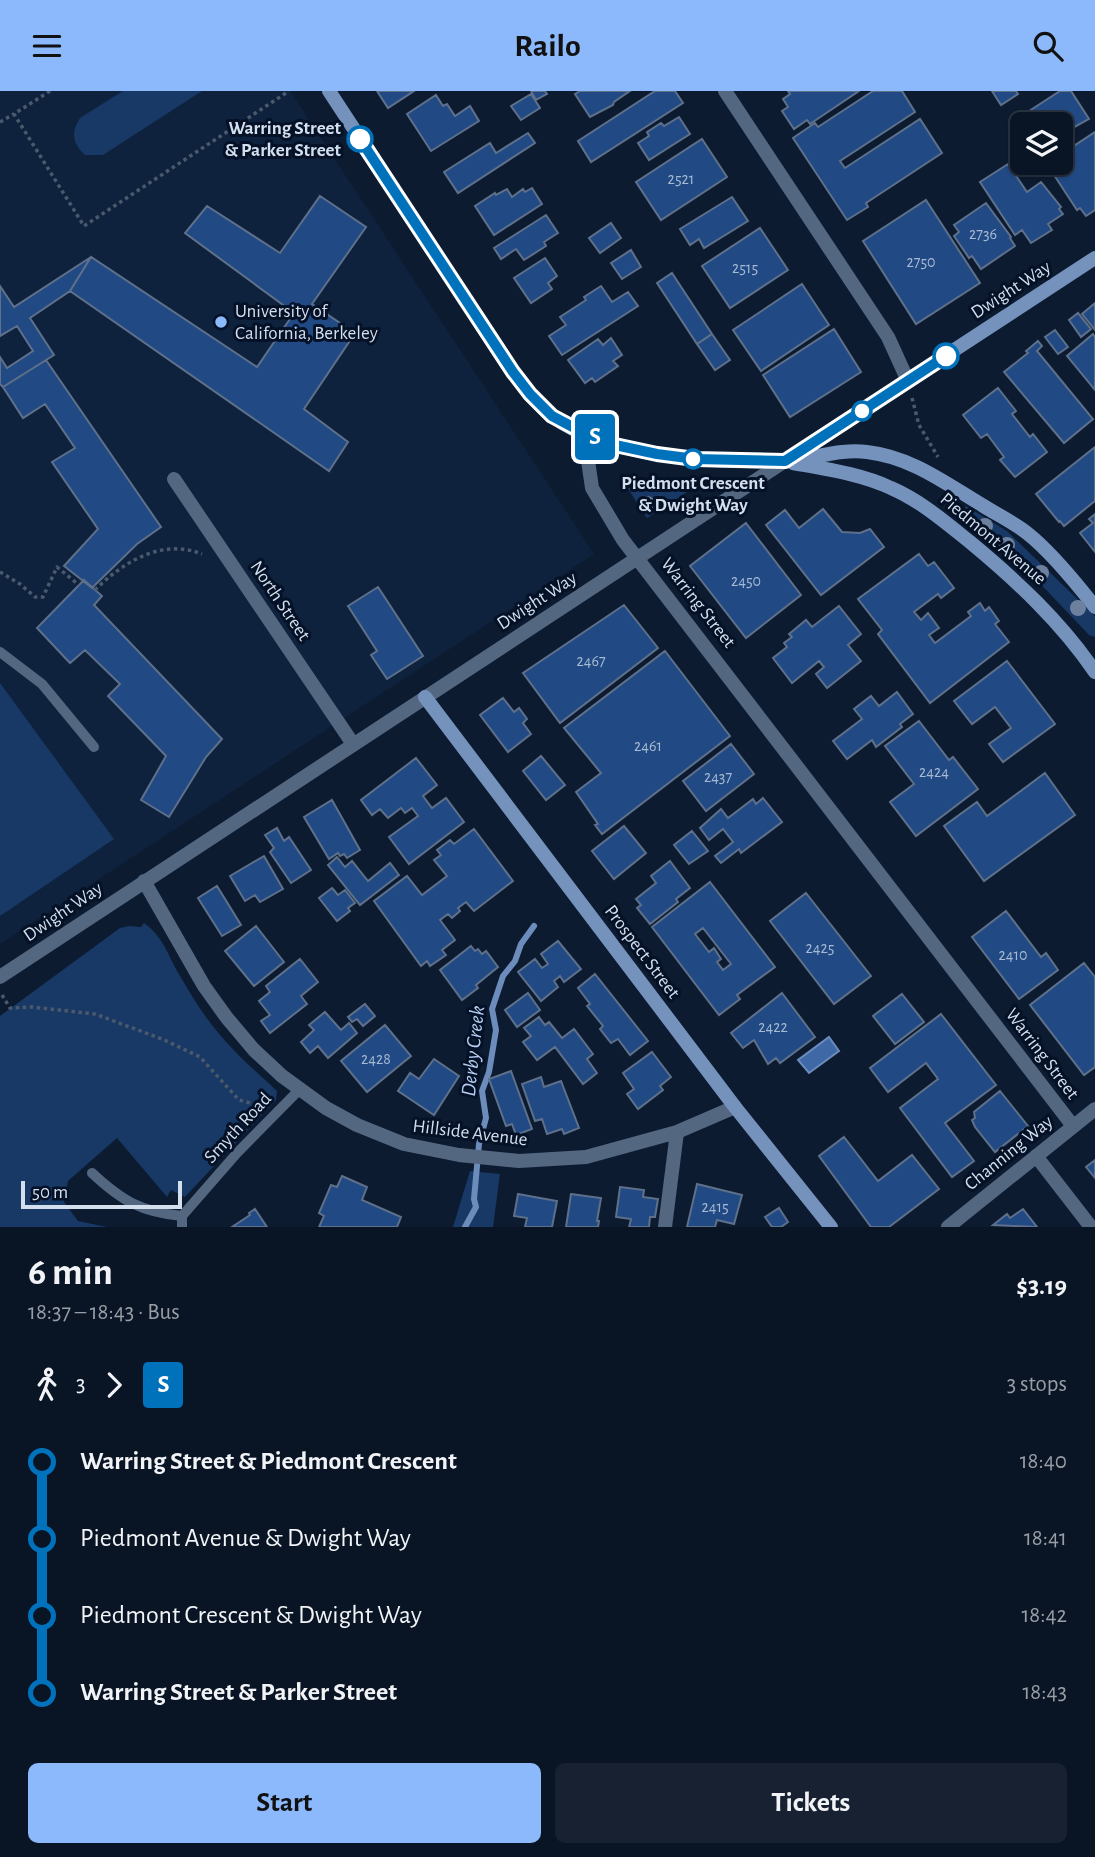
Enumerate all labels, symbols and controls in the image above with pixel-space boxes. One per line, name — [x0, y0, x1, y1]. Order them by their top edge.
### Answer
icon: menu — [28, 27, 66, 65]
icon: search — [1029, 27, 1067, 65]
text: Railo — [514, 30, 581, 62]
map controls — [1010, 112, 1073, 175]
button: layers — [1010, 112, 1073, 175]
place label: Warring Street & Parker Street — [225, 119, 342, 160]
marker: Warring Street & Parker Street — [347, 126, 373, 152]
house number: 2521 — [668, 171, 694, 187]
house number: 2736 — [969, 226, 997, 242]
house number: 2750 — [906, 254, 936, 270]
street label: Dwight Way — [968, 257, 1054, 323]
house number: 2515 — [732, 260, 758, 276]
place label: University of California, Berkeley — [235, 302, 378, 343]
marker: University of California, Berkeley — [213, 314, 229, 330]
unlabelled marker — [933, 343, 959, 369]
unlabelled marker — [852, 401, 872, 421]
line badge: S — [572, 414, 618, 460]
text: S — [589, 425, 601, 449]
marker: Piedmont Crescent & Dwight Way — [683, 449, 703, 469]
place label: Piedmont Crescent & Dwight Way — [621, 474, 765, 515]
street label: Piedmont Avenue — [936, 489, 1050, 589]
street label: Warring Street — [657, 554, 739, 652]
street label: North Street — [246, 558, 314, 644]
street label: Dwight Way — [494, 568, 580, 634]
house number: 2450 — [731, 573, 761, 589]
house number: 2467 — [576, 653, 606, 669]
house number: 2461 — [634, 738, 662, 754]
house number: 2424 — [919, 764, 949, 780]
house number: 2437 — [704, 769, 732, 785]
street label: Dwight Way — [20, 879, 106, 945]
street label: Prospect Street — [601, 902, 683, 1002]
house number: 2425 — [806, 940, 834, 956]
house number: 2410 — [999, 947, 1027, 963]
water label: Derby Creek — [458, 1004, 488, 1097]
street label: Warring Street — [1002, 1005, 1082, 1103]
house number: 2422 — [758, 1019, 788, 1035]
house number: 2428 — [361, 1051, 391, 1067]
street label: Smyth Road — [201, 1089, 275, 1167]
street label: Channing Way — [961, 1112, 1057, 1194]
street label: Hillside Avenue — [411, 1117, 529, 1149]
scale bar — [21, 1178, 182, 1210]
text: 50 m — [32, 1183, 68, 1202]
house number: 2415 — [701, 1199, 729, 1215]
text: 6 min — [28, 1254, 113, 1292]
text: $3.19 — [1016, 1273, 1067, 1299]
text: 18:37 – 18:43 · Bus — [28, 1301, 180, 1324]
icon: walk — [28, 1366, 66, 1404]
icon: forward — [95, 1366, 133, 1404]
text: 3 — [76, 1373, 85, 1396]
text: S — [157, 1373, 169, 1397]
text: 3 stops — [1007, 1373, 1067, 1396]
text: Warring Street & Piedmont Crescent — [80, 1448, 457, 1474]
text: 18:40 — [1020, 1450, 1067, 1473]
text: Piedmont Avenue & Dwight Way — [80, 1525, 411, 1551]
text: 18:41 — [1024, 1527, 1067, 1550]
text: Piedmont Crescent & Dwight Way — [80, 1602, 422, 1628]
text: 18:42 — [1021, 1604, 1067, 1627]
text: Warring Street & Parker Street — [80, 1679, 397, 1705]
text: 18:43 — [1022, 1681, 1067, 1704]
button: Start — [28, 1763, 541, 1843]
button: Tickets — [555, 1763, 1067, 1843]

